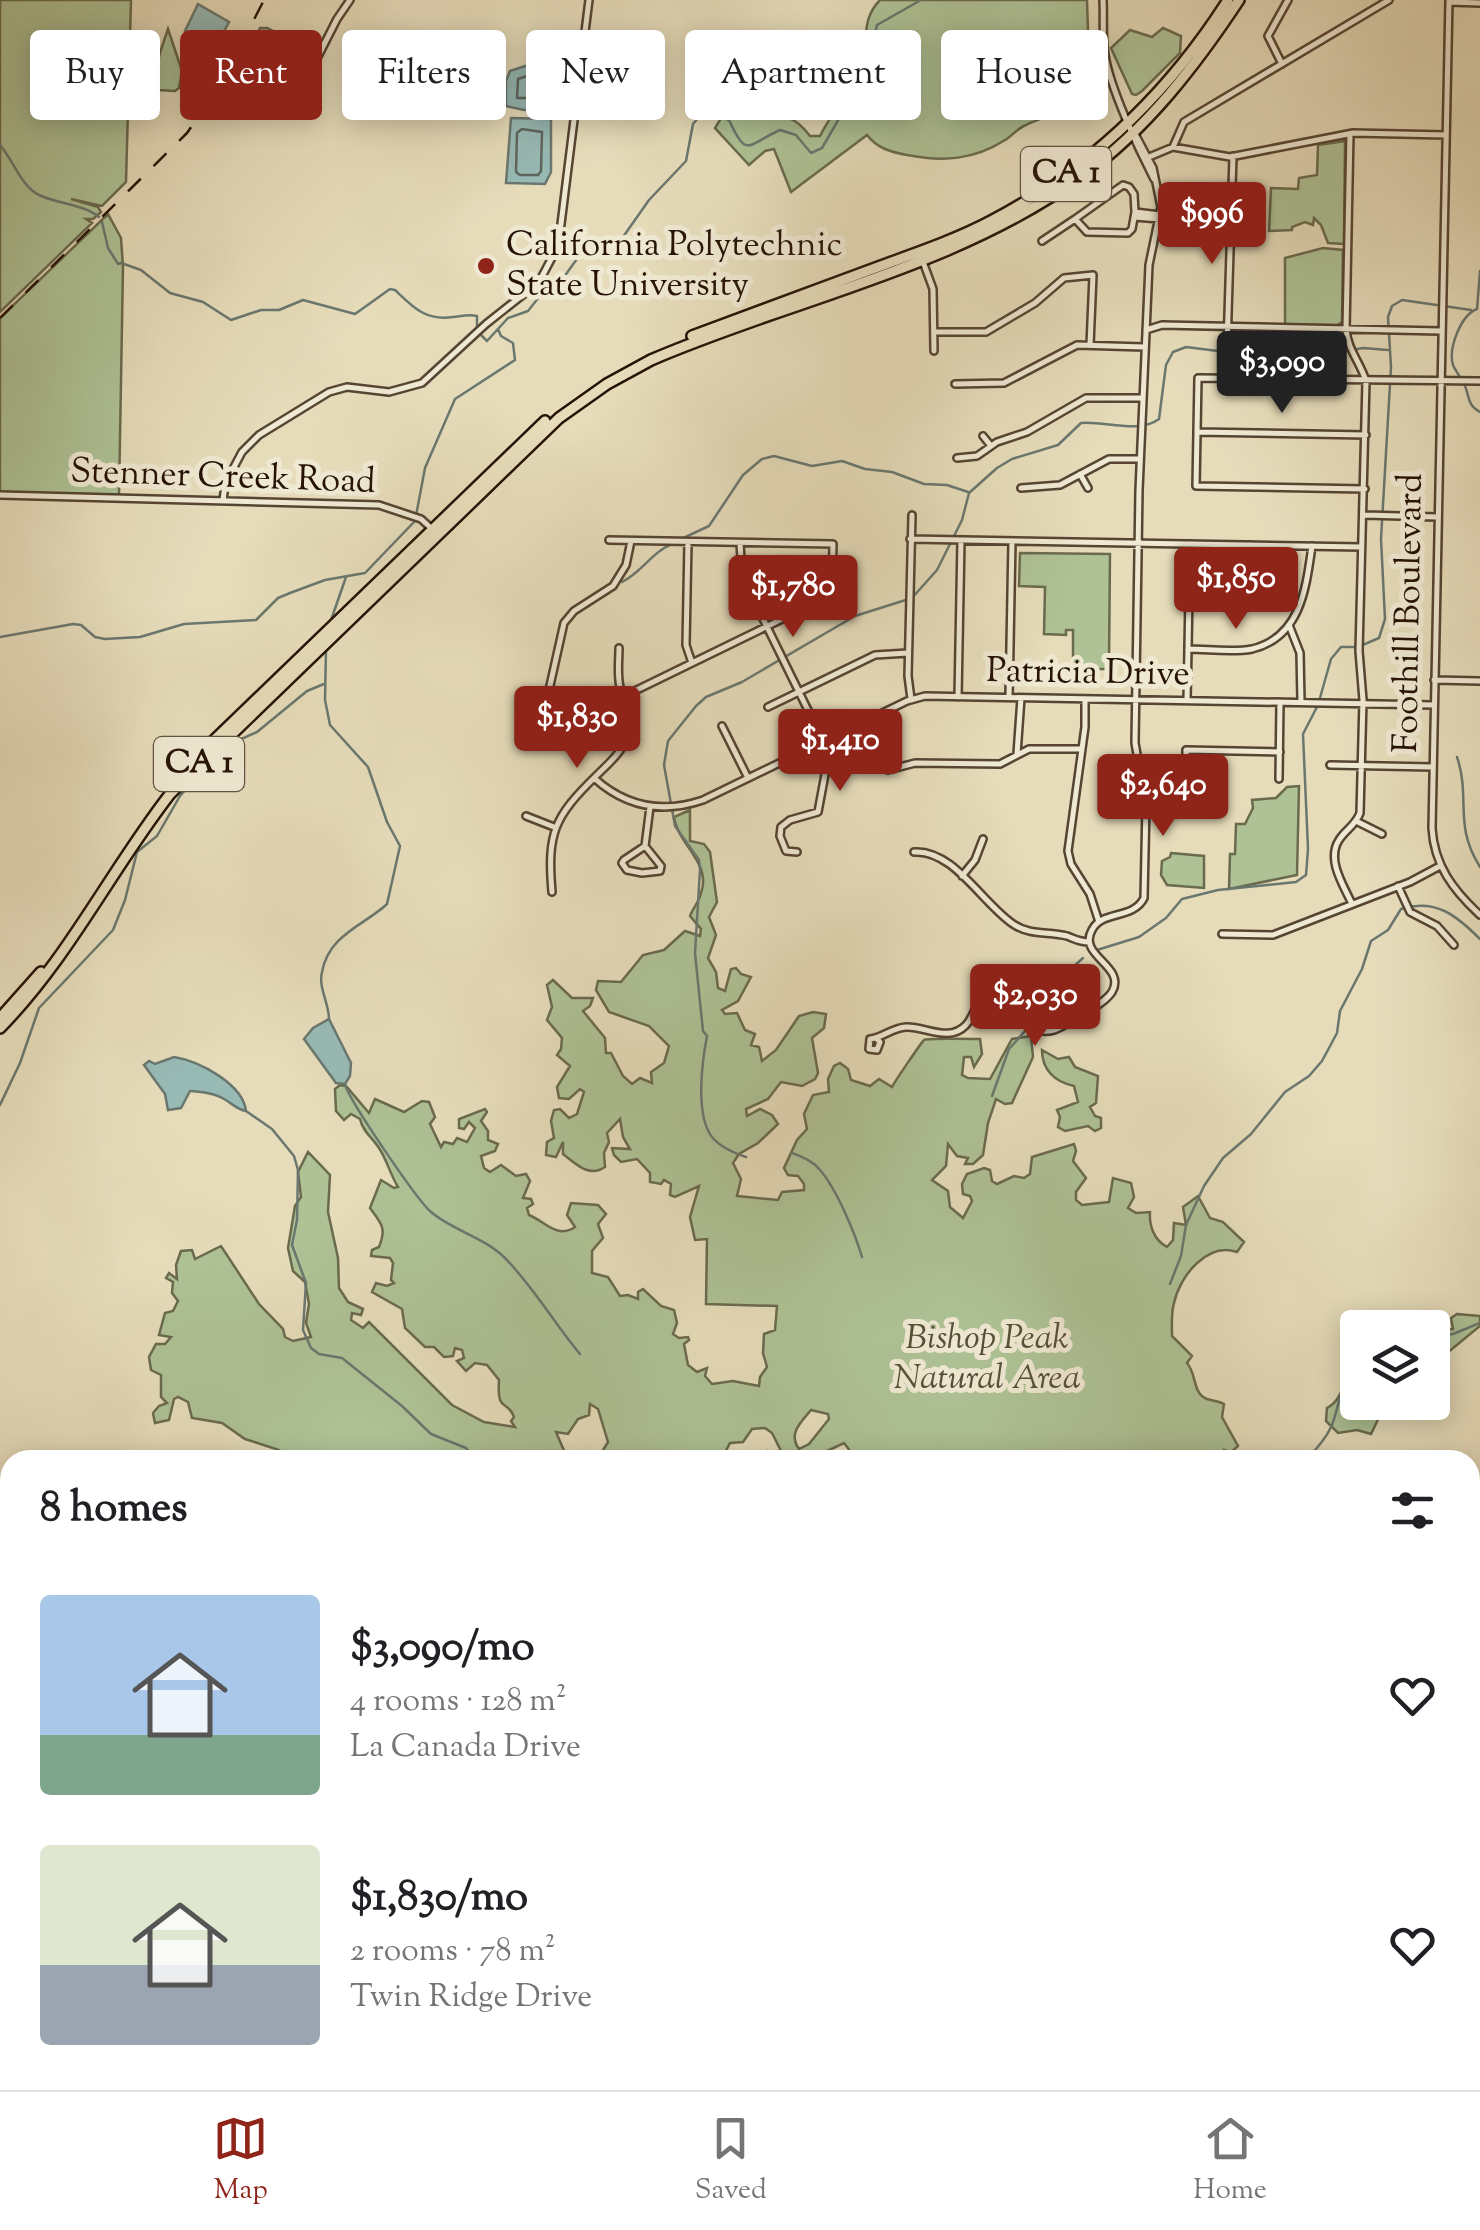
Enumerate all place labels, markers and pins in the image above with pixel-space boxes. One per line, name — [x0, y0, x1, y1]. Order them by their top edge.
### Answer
pin: $996 — [1153, 182, 1271, 267]
place label: California Polytechnic State University — [506, 221, 842, 312]
marker: California Polytechnic State University — [475, 255, 497, 277]
pin: $3,090 — [1201, 331, 1363, 416]
pin: $1,850 — [1155, 547, 1317, 632]
pin: $1,780 — [712, 555, 874, 640]
pin: $1,830 — [496, 686, 658, 771]
pin: $1,410 — [759, 709, 921, 794]
pin: $2,640 — [1082, 754, 1244, 839]
pin: $2,030 — [954, 964, 1116, 1049]

